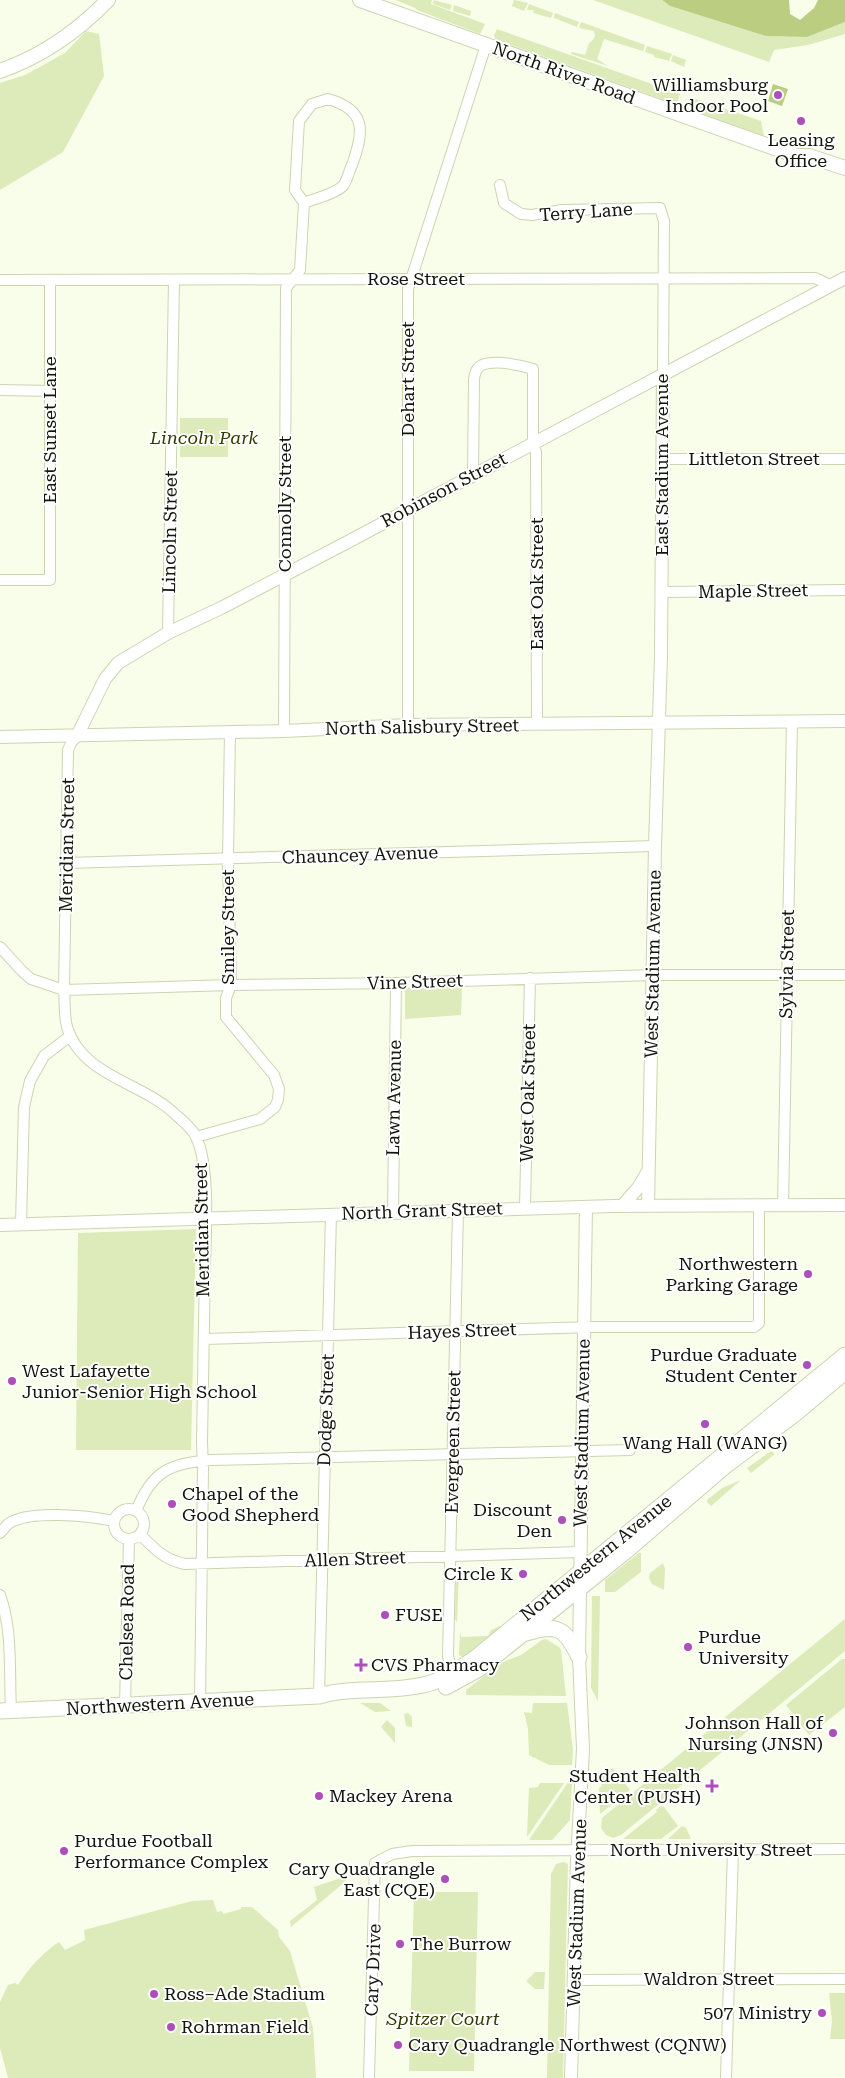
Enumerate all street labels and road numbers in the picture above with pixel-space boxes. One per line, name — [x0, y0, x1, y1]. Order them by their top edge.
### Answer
street label: North River Road — [490, 37, 639, 108]
street label: Terry Lane — [539, 198, 634, 225]
street label: Rose Street — [367, 268, 465, 289]
street label: Dehart Street — [397, 321, 418, 437]
street label: East Sunset Lane — [39, 356, 60, 504]
street label: East Stadium Avenue — [651, 374, 672, 556]
street label: Connolly Street — [274, 436, 295, 572]
street label: Robinson Street — [377, 447, 511, 532]
street label: Littleton Street — [688, 448, 820, 469]
street label: Lincoln Street — [158, 470, 181, 594]
street label: East Oak Street — [526, 517, 547, 650]
street label: Maple Street — [698, 579, 809, 602]
street label: North Salisbury Street — [325, 714, 520, 739]
street label: Meridian Street — [55, 777, 78, 913]
street label: Chauncey Avenue — [281, 841, 439, 868]
street label: Smiley Street — [217, 869, 238, 985]
street label: West Stadium Avenue — [640, 869, 665, 1058]
street label: Sylvia Street — [775, 909, 798, 1019]
street label: Vine Street — [367, 969, 464, 994]
street label: West Oak Street — [516, 1023, 539, 1163]
street label: Lawn Avenue — [382, 1040, 405, 1156]
street label: Meridian Street — [190, 1162, 213, 1298]
street label: North Grant Street — [341, 1197, 503, 1224]
street label: Hayes Street — [407, 1318, 517, 1343]
street label: West Stadium Avenue — [569, 1338, 594, 1527]
street label: Dodge Street — [313, 1353, 338, 1467]
street label: Evergreen Street — [441, 1370, 464, 1514]
street label: Northwestern Avenue — [516, 1490, 676, 1625]
street label: Allen Street — [304, 1546, 406, 1571]
street label: Chelsea Road — [115, 1563, 138, 1680]
street label: Northwestern Avenue — [65, 1688, 255, 1719]
street label: West Stadium Avenue — [563, 1818, 590, 2008]
street label: North University Street — [610, 1839, 813, 1860]
street label: Cary Drive — [360, 1923, 385, 2017]
street label: Waldron Street — [644, 1968, 774, 1989]

